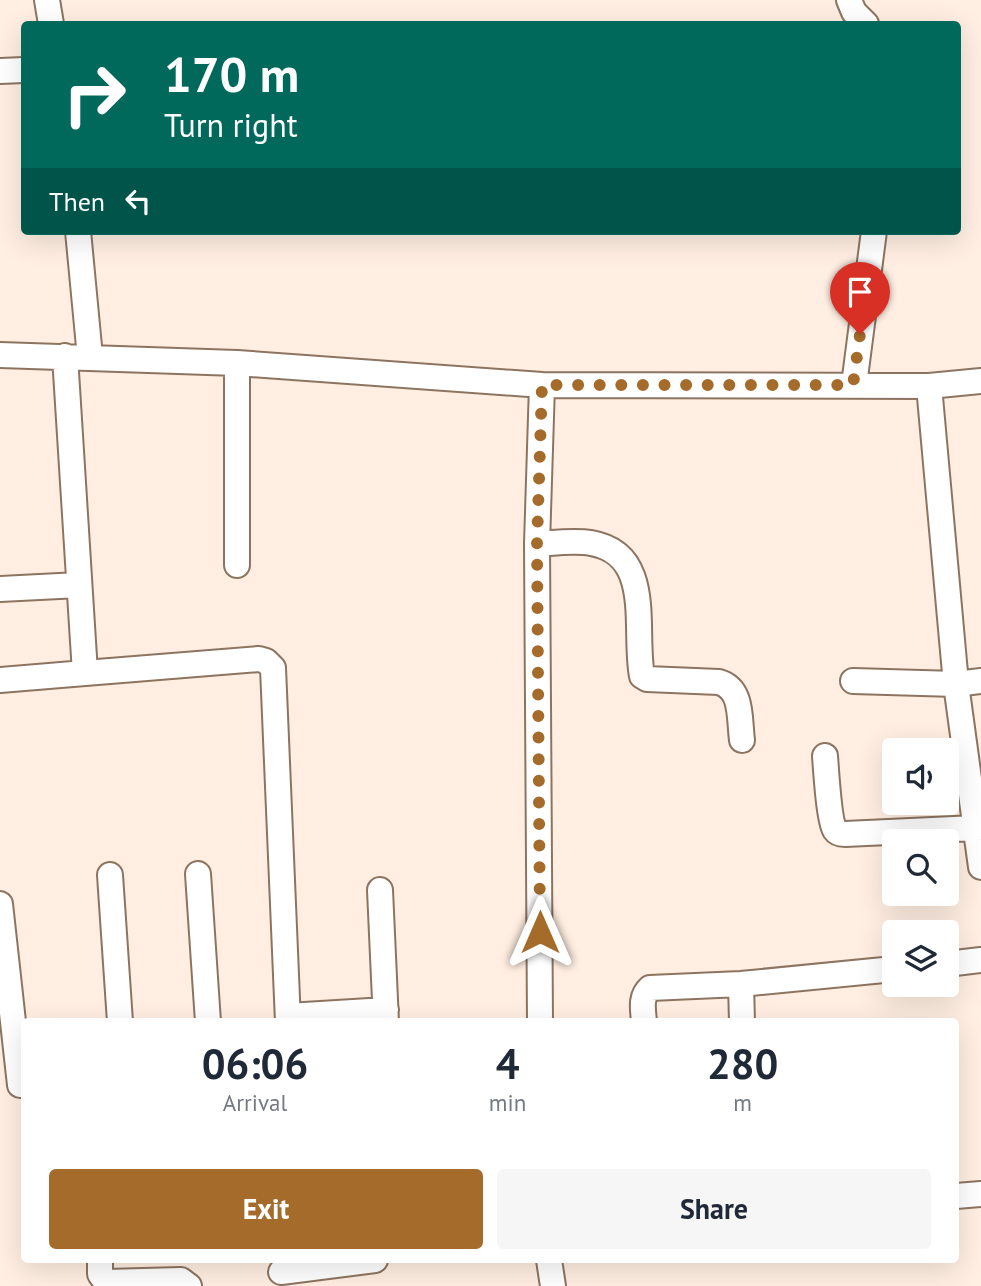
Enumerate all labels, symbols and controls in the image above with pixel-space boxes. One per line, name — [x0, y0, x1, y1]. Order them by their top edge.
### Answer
text: 170 m — [164, 42, 299, 106]
icon: right — [49, 49, 140, 140]
text: Turn right — [164, 104, 298, 146]
icon: left — [119, 182, 157, 220]
text: Then — [49, 185, 105, 218]
pin — [830, 262, 890, 334]
icon: arrive — [841, 273, 879, 311]
map controls — [882, 738, 959, 997]
button: sound — [882, 738, 959, 815]
button: search — [882, 829, 959, 906]
position arrow — [503, 895, 577, 969]
button: layers — [882, 920, 959, 997]
text: 06:06 — [202, 1036, 308, 1091]
text: 4 — [496, 1036, 519, 1091]
text: 280 — [707, 1036, 778, 1091]
text: Arrival — [223, 1088, 287, 1117]
text: min — [489, 1088, 526, 1117]
text: m — [733, 1088, 752, 1117]
button: Exit — [49, 1169, 483, 1249]
button: Share — [497, 1169, 931, 1249]

